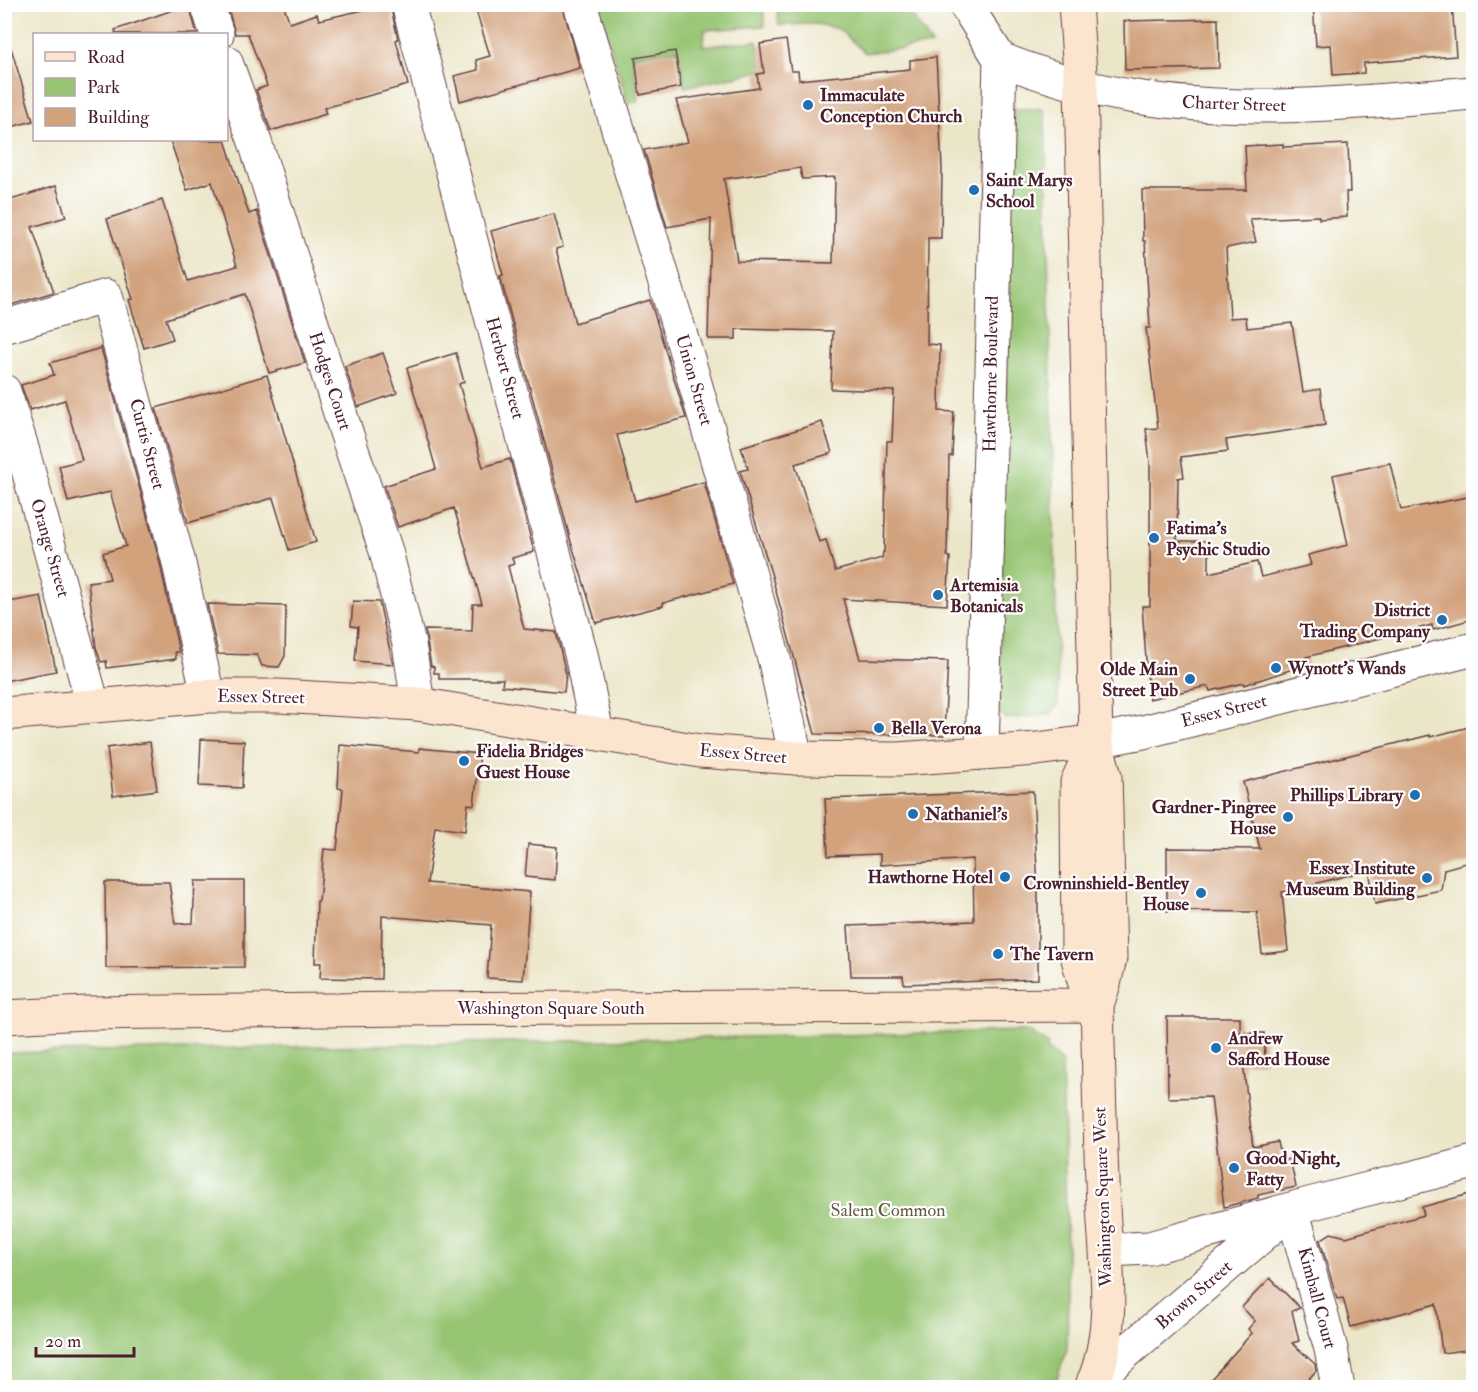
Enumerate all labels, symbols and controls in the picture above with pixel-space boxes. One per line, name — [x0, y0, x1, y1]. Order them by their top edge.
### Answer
legend — [33, 33, 228, 141]
text: Road — [87, 46, 125, 69]
text: Park — [87, 76, 120, 99]
place label: Immaculate Conception Church — [820, 84, 963, 128]
street label: Charter Street — [1182, 91, 1287, 117]
marker: Immaculate Conception Church — [801, 98, 815, 112]
text: Building — [87, 106, 150, 129]
place label: Saint Marys School — [986, 169, 1073, 213]
marker: Saint Marys School — [967, 183, 981, 197]
street label: Hawthorne Boulevard — [978, 295, 1004, 453]
street label: Herbert Street — [480, 314, 530, 422]
street label: Hodges Court — [303, 329, 357, 433]
street label: Union Street — [670, 332, 718, 428]
street label: Curtis Street — [124, 396, 170, 492]
street label: Orange Street — [25, 496, 75, 600]
place label: Fatima’s Psychic Studio — [1166, 517, 1270, 561]
marker: Fatima’s Psychic Studio — [1147, 531, 1161, 545]
place label: Artemisia Botanicals — [949, 574, 1023, 618]
marker: Artemisia Botanicals — [931, 588, 945, 602]
place label: District Trading Company — [1299, 599, 1431, 643]
marker: District Trading Company — [1435, 613, 1449, 627]
place label: Wynott’s Wands — [1287, 657, 1406, 680]
place label: Olde Main Street Pub — [1100, 658, 1179, 702]
marker: Wynott’s Wands — [1269, 661, 1283, 675]
marker: Olde Main Street Pub — [1183, 672, 1197, 686]
street label: Essex Street — [217, 685, 305, 709]
street label: Essex Street — [1179, 689, 1270, 733]
place label: Bella Verona — [891, 717, 982, 740]
marker: Bella Verona — [872, 721, 886, 735]
street label: Essex Street — [698, 739, 788, 769]
place label: Fidelia Bridges Guest House — [476, 740, 583, 784]
marker: Fidelia Bridges Guest House — [457, 754, 471, 768]
place label: Phillips Library — [1290, 784, 1404, 807]
marker: Phillips Library — [1408, 788, 1422, 802]
place label: Gardner-Pingree House — [1152, 796, 1276, 840]
place label: Nathaniel's — [924, 803, 1007, 826]
marker: Nathaniel's — [906, 807, 920, 821]
marker: Gardner-Pingree House — [1281, 810, 1295, 824]
place label: Essex Institute Museum Building — [1285, 857, 1416, 901]
place label: Hawthorne Hotel — [868, 866, 993, 889]
marker: Hawthorne Hotel — [998, 870, 1012, 884]
marker: Essex Institute Museum Building — [1420, 871, 1434, 885]
place label: Crowninshield-Bentley House — [1023, 872, 1190, 916]
marker: Crowninshield-Bentley House — [1194, 886, 1208, 900]
place label: The Tavern — [1009, 943, 1094, 966]
marker: The Tavern — [991, 947, 1005, 961]
street label: Washington Square South — [456, 997, 645, 1020]
place label: Andrew Safford House — [1227, 1027, 1330, 1071]
marker: Andrew Safford House — [1209, 1041, 1223, 1055]
street label: Washington Square West — [1088, 1106, 1118, 1289]
place label: Good Night, Fatty — [1246, 1147, 1340, 1191]
marker: Good Night, Fatty — [1227, 1161, 1241, 1175]
park label: Salem Common — [831, 1199, 945, 1222]
street label: Kimball Court — [1292, 1245, 1342, 1351]
street label: Brown Street — [1151, 1255, 1237, 1335]
scale bar — [36, 1320, 134, 1358]
text: 20 m — [45, 1330, 81, 1353]

